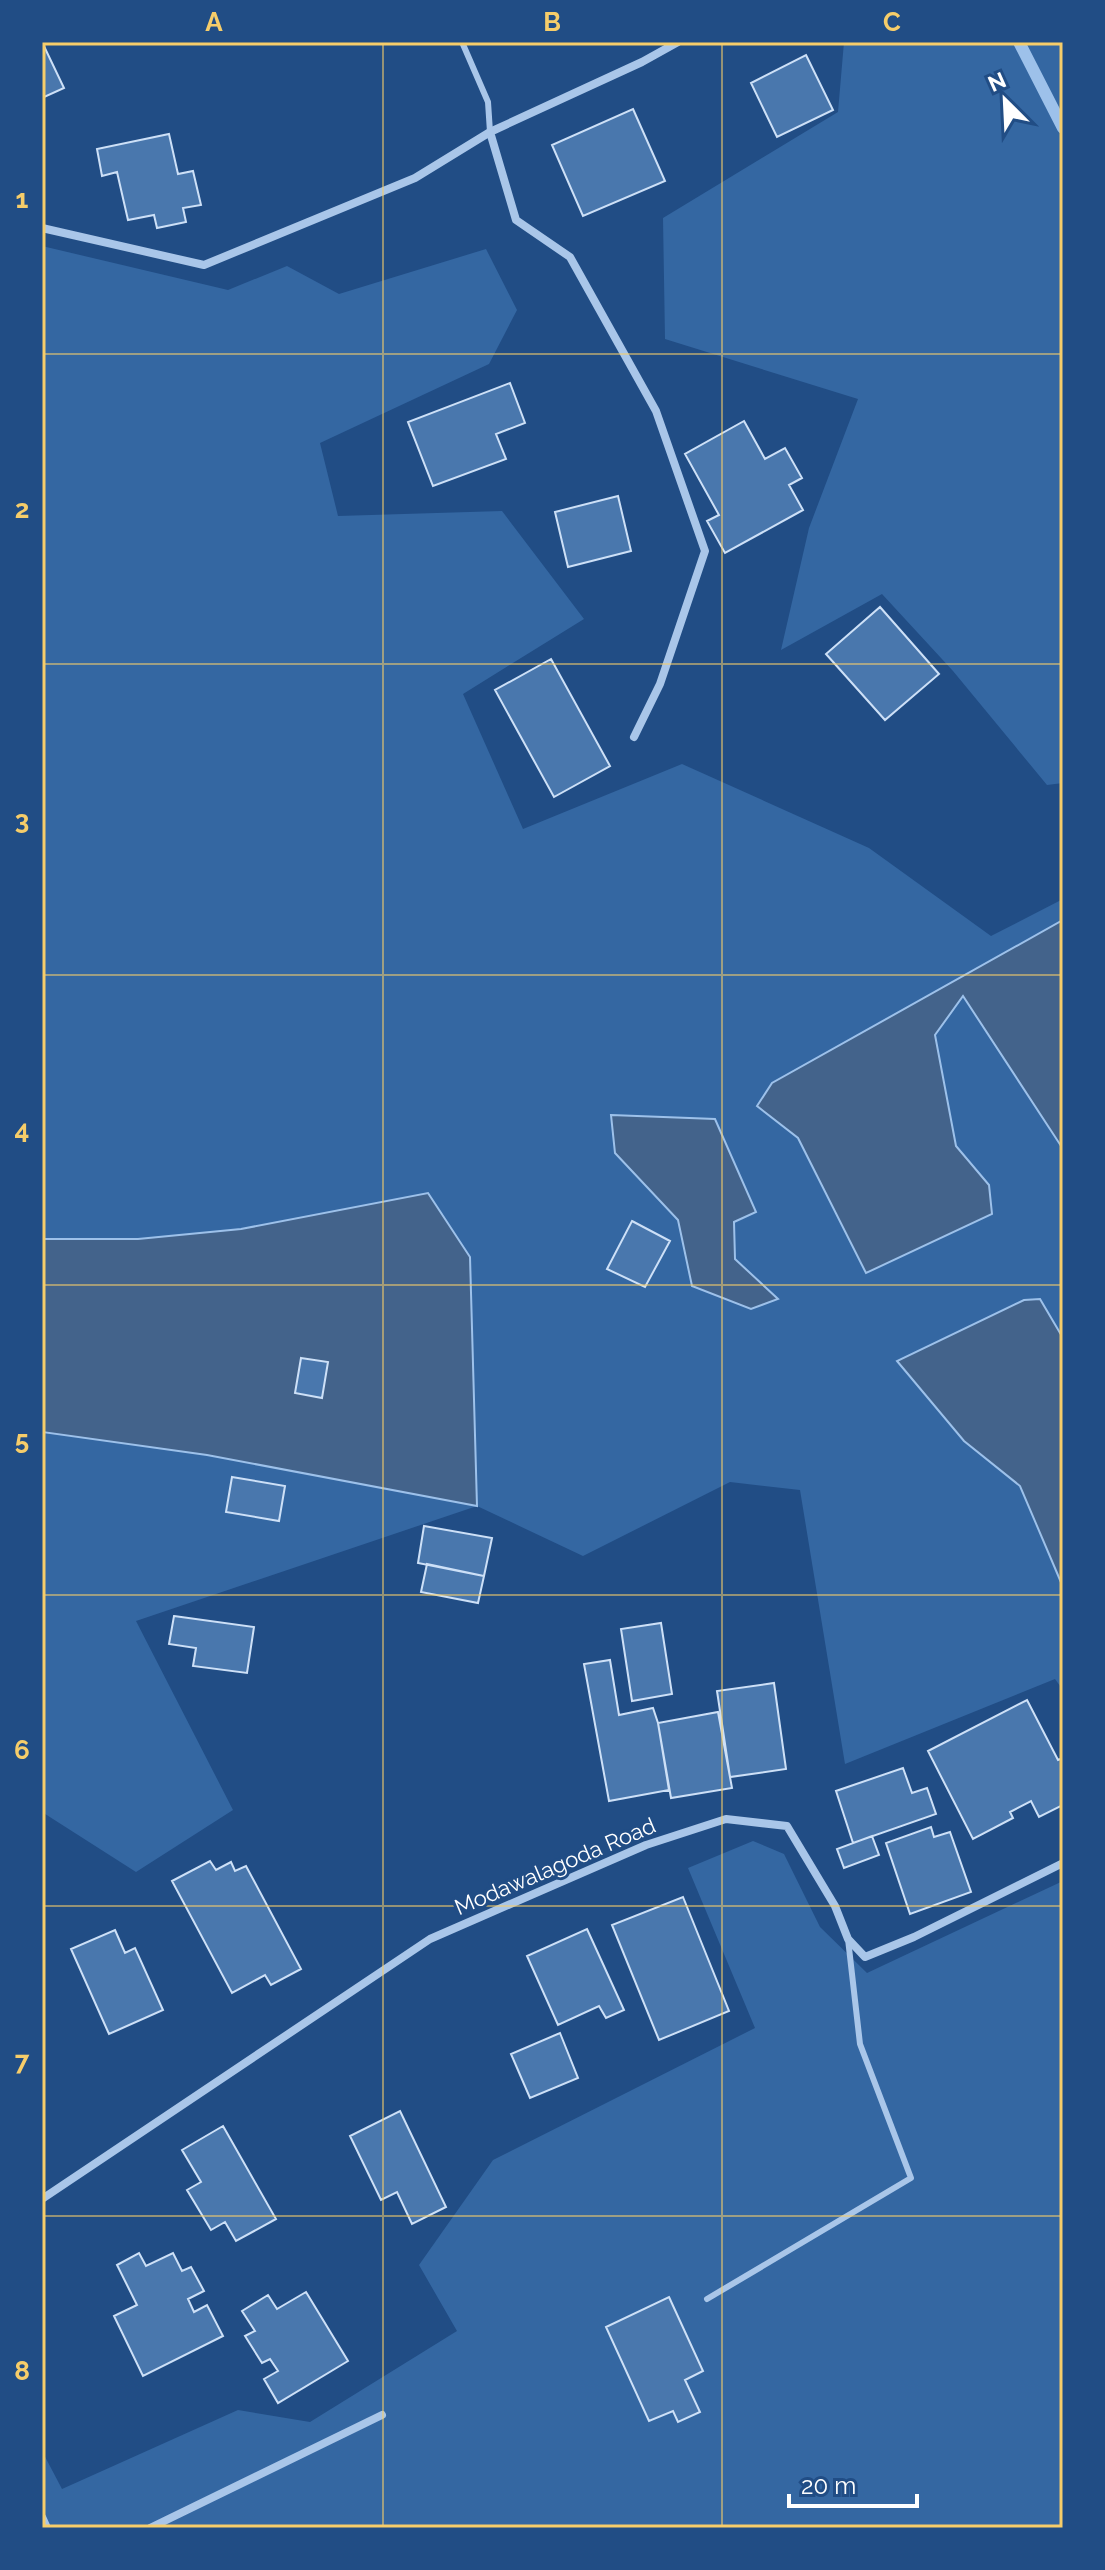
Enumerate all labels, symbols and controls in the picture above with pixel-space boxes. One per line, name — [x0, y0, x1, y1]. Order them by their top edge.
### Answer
text: A — [205, 7, 223, 37]
text: B — [543, 7, 561, 37]
text: C — [883, 7, 901, 37]
north arrow — [965, 60, 1045, 140]
text: N — [984, 66, 1010, 97]
text: 1 — [16, 184, 29, 214]
text: 2 — [15, 494, 29, 524]
text: 3 — [15, 805, 29, 835]
text: 4 — [15, 1115, 29, 1145]
text: 5 — [15, 1425, 29, 1455]
text: 6 — [14, 1735, 30, 1765]
street label: Modawalagoda Road — [451, 1812, 659, 1920]
text: 7 — [15, 2046, 30, 2076]
text: 8 — [14, 2356, 30, 2386]
scale bar — [789, 2458, 917, 2508]
text: 20 m — [801, 2471, 856, 2500]

